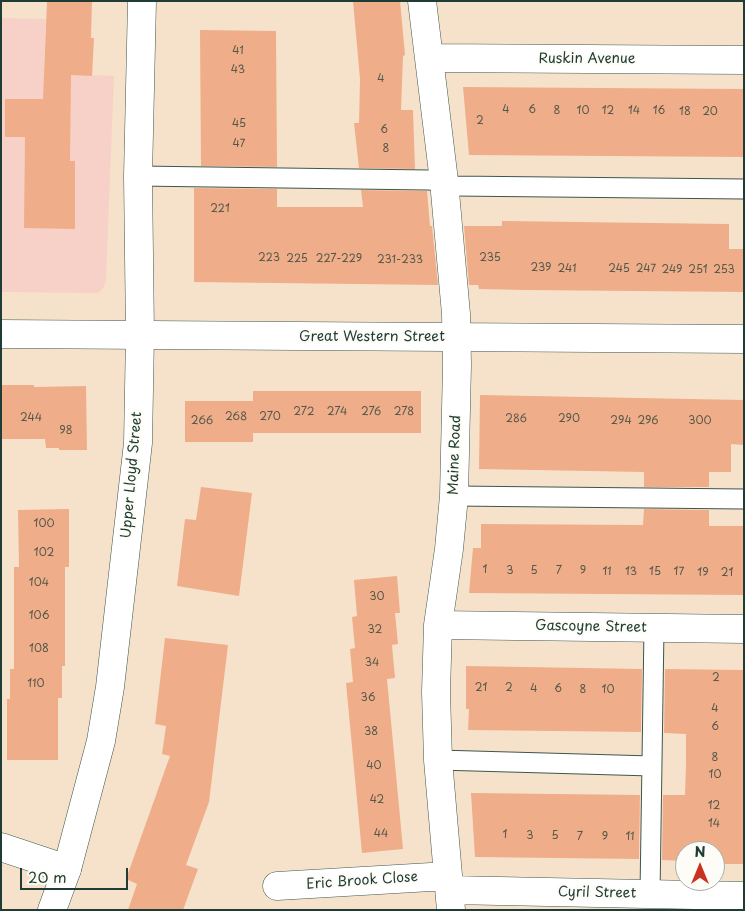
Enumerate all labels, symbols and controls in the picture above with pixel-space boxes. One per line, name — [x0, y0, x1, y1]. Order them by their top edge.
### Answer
house number: 41 — [232, 44, 244, 58]
street label: Ruskin Avenue — [539, 51, 635, 67]
house number: 43 — [231, 63, 245, 77]
house number: 4 — [377, 72, 385, 86]
house number: 4 — [502, 103, 510, 117]
house number: 6 — [528, 103, 536, 117]
house number: 8 — [554, 104, 560, 118]
house number: 10 — [577, 104, 589, 118]
house number: 12 — [602, 104, 614, 118]
house number: 14 — [628, 104, 640, 118]
house number: 16 — [653, 104, 665, 118]
house number: 18 — [679, 105, 691, 119]
house number: 20 — [702, 105, 718, 119]
house number: 2 — [476, 114, 484, 128]
house number: 45 — [232, 117, 246, 131]
house number: 6 — [380, 123, 388, 137]
house number: 47 — [233, 137, 245, 151]
house number: 8 — [383, 142, 389, 156]
house number: 221 — [210, 202, 230, 216]
house number: 223 — [258, 251, 280, 265]
house number: 235 — [479, 251, 501, 265]
house number: 225 — [286, 252, 308, 266]
house number: 227-229 — [316, 252, 362, 266]
house number: 231-233 — [377, 253, 423, 267]
house number: 239 — [530, 261, 552, 275]
house number: 241 — [557, 262, 577, 276]
house number: 245 — [608, 262, 630, 276]
house number: 247 — [636, 262, 656, 276]
house number: 249 — [661, 263, 683, 277]
house number: 251 — [688, 263, 708, 277]
house number: 253 — [713, 263, 735, 277]
street label: Great Western Street — [299, 329, 445, 345]
house number: 272 — [293, 405, 315, 419]
house number: 274 — [327, 405, 347, 419]
house number: 276 — [361, 405, 381, 419]
house number: 278 — [394, 405, 414, 419]
house number: 268 — [225, 410, 247, 424]
house number: 270 — [259, 410, 281, 424]
house number: 244 — [20, 411, 42, 425]
street label: Upper Lloyd Street — [118, 411, 146, 539]
house number: 286 — [505, 412, 527, 426]
house number: 290 — [558, 412, 580, 426]
house number: 266 — [191, 414, 213, 428]
house number: 294 — [610, 414, 632, 428]
house number: 296 — [637, 414, 659, 428]
house number: 300 — [688, 414, 712, 428]
street label: Maine Road — [445, 415, 465, 495]
house number: 98 — [59, 424, 73, 438]
house number: 100 — [33, 517, 55, 531]
house number: 102 — [34, 546, 54, 560]
house number: 1 — [483, 563, 487, 577]
house number: 3 — [506, 564, 514, 578]
house number: 5 — [530, 564, 538, 578]
house number: 7 — [556, 564, 562, 578]
house number: 9 — [580, 564, 586, 578]
house number: 11 — [602, 565, 612, 579]
house number: 13 — [625, 565, 637, 579]
house number: 15 — [649, 565, 661, 579]
house number: 17 — [674, 565, 684, 579]
house number: 19 — [697, 566, 709, 580]
house number: 21 — [721, 566, 733, 580]
house number: 104 — [29, 576, 49, 590]
house number: 30 — [369, 590, 385, 604]
house number: 106 — [29, 609, 49, 623]
street label: Gascoyne Street — [535, 618, 647, 636]
house number: 32 — [368, 623, 382, 637]
house number: 108 — [29, 642, 49, 656]
house number: 34 — [365, 656, 379, 670]
house number: 2 — [712, 671, 720, 685]
house number: 110 — [27, 677, 45, 691]
house number: 21 — [475, 681, 487, 695]
house number: 2 — [505, 681, 513, 695]
house number: 4 — [530, 682, 538, 696]
house number: 6 — [554, 682, 562, 696]
house number: 8 — [580, 683, 586, 697]
house number: 10 — [602, 683, 614, 697]
house number: 36 — [361, 691, 375, 705]
house number: 4 — [711, 702, 719, 716]
house number: 6 — [711, 720, 719, 734]
house number: 38 — [364, 725, 378, 739]
house number: 8 — [712, 751, 718, 765]
house number: 40 — [366, 759, 382, 773]
house number: 10 — [709, 768, 721, 782]
house number: 42 — [370, 793, 384, 807]
house number: 12 — [708, 799, 720, 813]
house number: 14 — [708, 817, 720, 831]
house number: 44 — [374, 827, 388, 841]
house number: 1 — [503, 828, 507, 842]
house number: 3 — [526, 829, 534, 843]
house number: 5 — [551, 829, 559, 843]
house number: 7 — [577, 830, 583, 844]
house number: 9 — [602, 830, 608, 844]
house number: 11 — [625, 830, 635, 844]
north arrow — [675, 841, 725, 891]
text: N — [694, 841, 706, 862]
scale bar — [22, 858, 130, 890]
text: 20 m — [28, 865, 67, 888]
street label: Eric Brook Close — [306, 869, 418, 893]
street label: Cyril Street — [558, 884, 636, 902]

